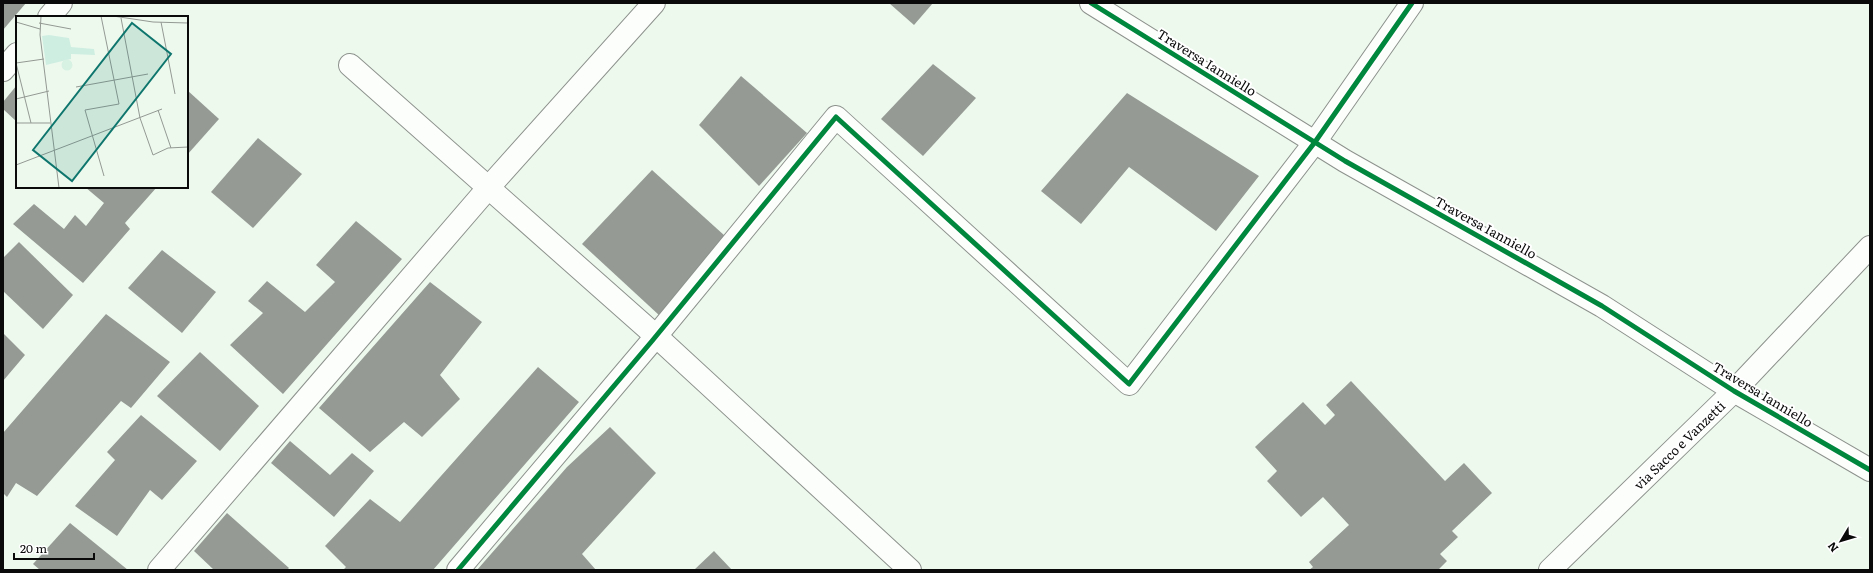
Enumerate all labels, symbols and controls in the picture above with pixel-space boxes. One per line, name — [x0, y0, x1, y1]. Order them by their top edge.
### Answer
inset map — [16, 16, 188, 188]
street label: Traversa Ianniello — [1154, 24, 1261, 100]
street label: Traversa Ianniello — [1432, 191, 1541, 263]
street label: Traversa Ianniello — [1709, 357, 1817, 432]
street label: via Sacco e Vanzetti — [1629, 396, 1729, 494]
north arrow — [1821, 521, 1861, 561]
scale bar — [14, 535, 94, 561]
text: 20 m — [20, 539, 47, 557]
text: N — [1823, 539, 1841, 556]

